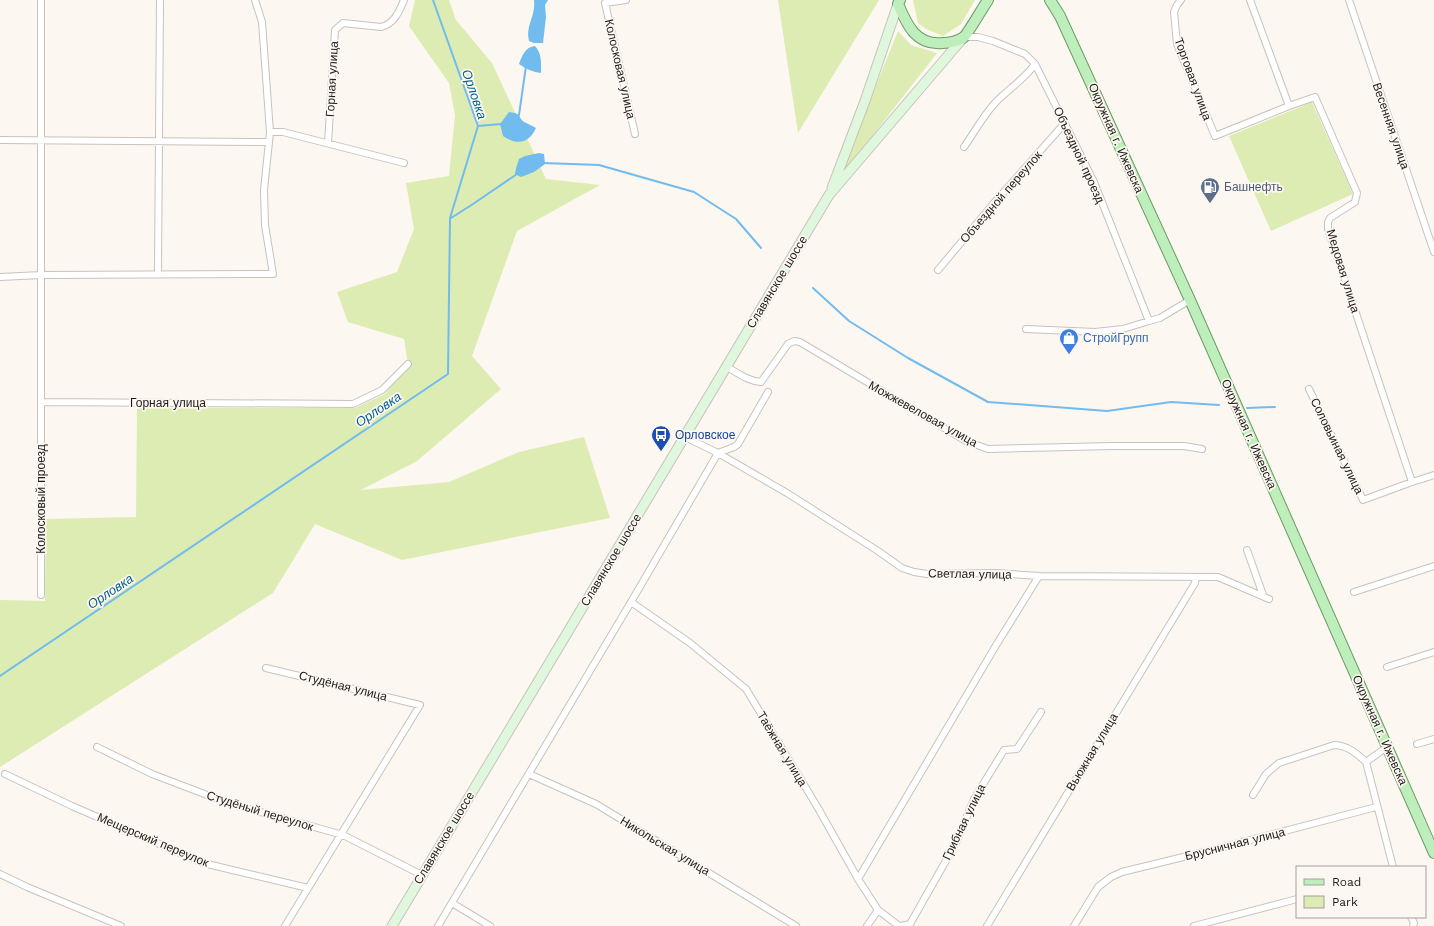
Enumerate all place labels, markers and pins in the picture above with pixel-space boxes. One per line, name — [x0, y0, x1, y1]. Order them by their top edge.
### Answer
fuel station icon: Башнефть — [1199, 176, 1221, 204]
place label: Башнефть — [1224, 180, 1283, 194]
shop icon: СтройГрупп — [1058, 327, 1080, 355]
place label: СтройГрупп — [1083, 331, 1149, 345]
bus stop icon: Орловское — [650, 424, 672, 452]
place label: Орловское — [675, 428, 736, 442]

